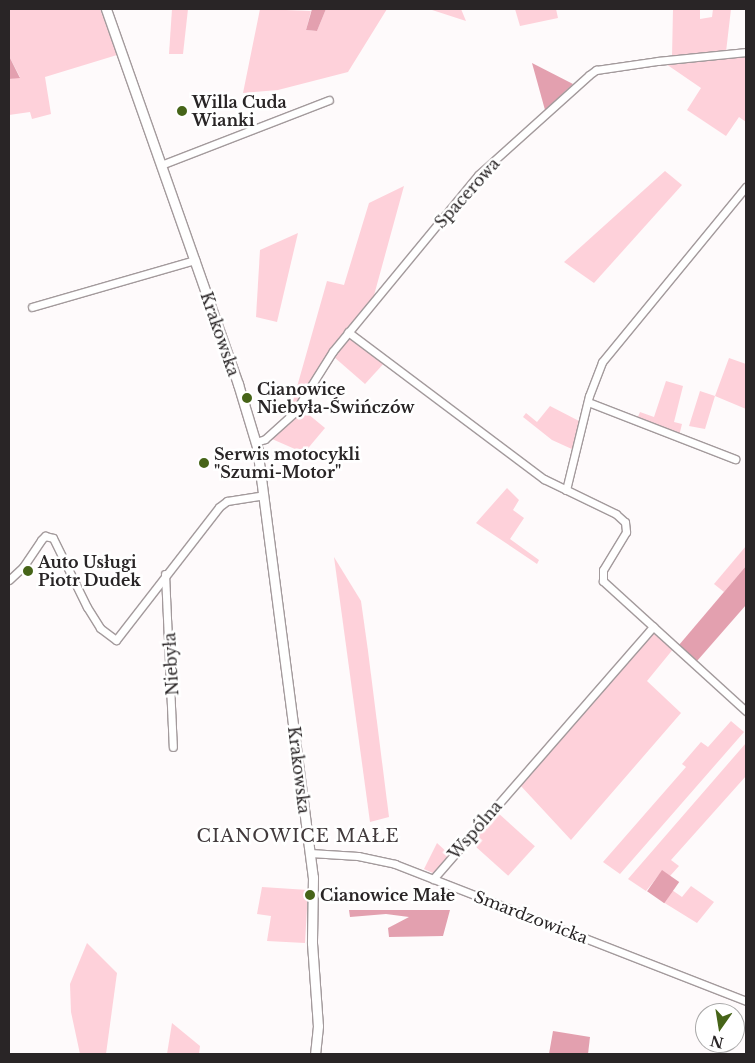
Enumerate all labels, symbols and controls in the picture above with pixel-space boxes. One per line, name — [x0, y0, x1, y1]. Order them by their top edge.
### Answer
place label: Willa Cuda Wianki — [192, 92, 287, 130]
marker: Willa Cuda Wianki — [176, 105, 188, 117]
street label: Spacerowa — [431, 154, 503, 232]
street label: Krakowska — [197, 289, 243, 379]
place label: Cianowice Niebyła-Świńczów — [257, 379, 414, 417]
marker: Cianowice Niebyła-Świńczów — [241, 392, 253, 404]
place label: Serwis motocykli "Szumi-Motor" — [214, 444, 360, 482]
marker: Serwis motocykli "Szumi-Motor" — [198, 457, 210, 469]
place label: Auto Usługi Piotr Dudek — [38, 552, 141, 590]
marker: Auto Usługi Piotr Dudek — [22, 565, 34, 577]
street label: Niebyła — [160, 632, 182, 696]
street label: Krakowska — [284, 725, 314, 815]
street label: Wspólna — [444, 797, 506, 863]
district label: CIANOWICE MAŁE — [195, 825, 401, 847]
place label: Cianowice Małe — [320, 885, 455, 905]
street label: Smardzowicka — [472, 887, 590, 947]
marker: Cianowice Małe — [304, 889, 316, 901]
north arrow — [695, 1003, 745, 1053]
text: N — [708, 1031, 725, 1052]

